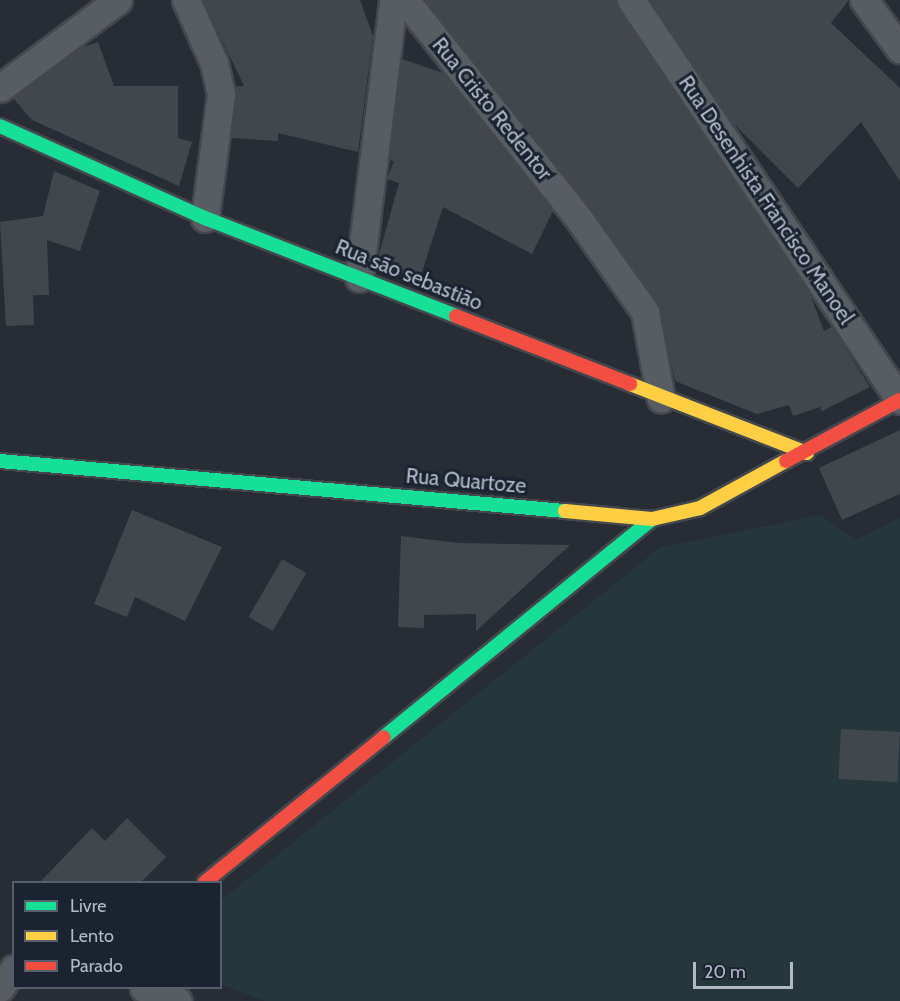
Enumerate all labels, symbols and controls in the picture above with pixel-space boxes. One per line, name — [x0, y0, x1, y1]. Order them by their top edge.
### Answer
street label: Rua Cristo Redentor — [427, 33, 557, 185]
street label: Rua Desenhista Francisco Manoel — [673, 71, 859, 329]
street label: Rua são sebastião — [332, 234, 486, 316]
street label: Rua Quartoze — [405, 463, 527, 499]
legend — [12, 881, 222, 989]
text: Livre — [70, 895, 106, 917]
text: Lento — [70, 925, 114, 947]
scale bar — [696, 950, 796, 988]
text: Parado — [70, 955, 123, 977]
text: 20 m — [704, 961, 746, 983]

